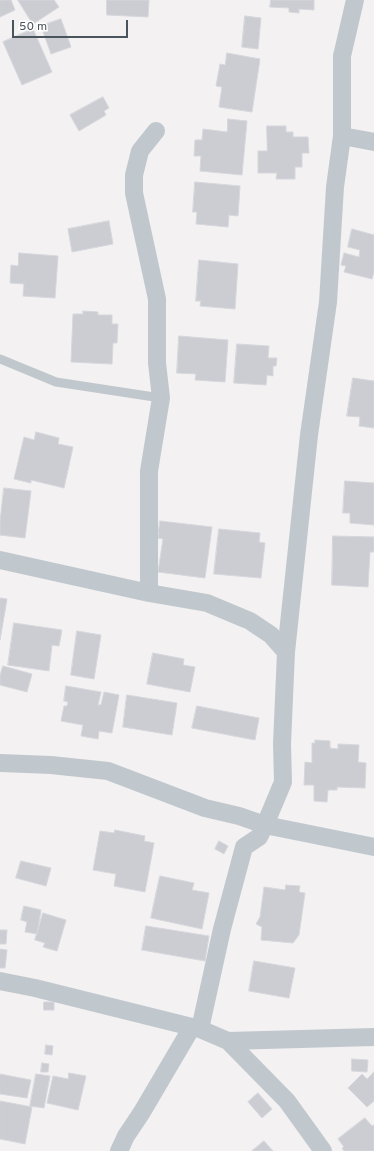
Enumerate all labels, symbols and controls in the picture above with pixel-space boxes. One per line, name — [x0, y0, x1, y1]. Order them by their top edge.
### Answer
scale bar — [14, 12, 130, 38]
text: 50 m — [19, 19, 47, 35]

